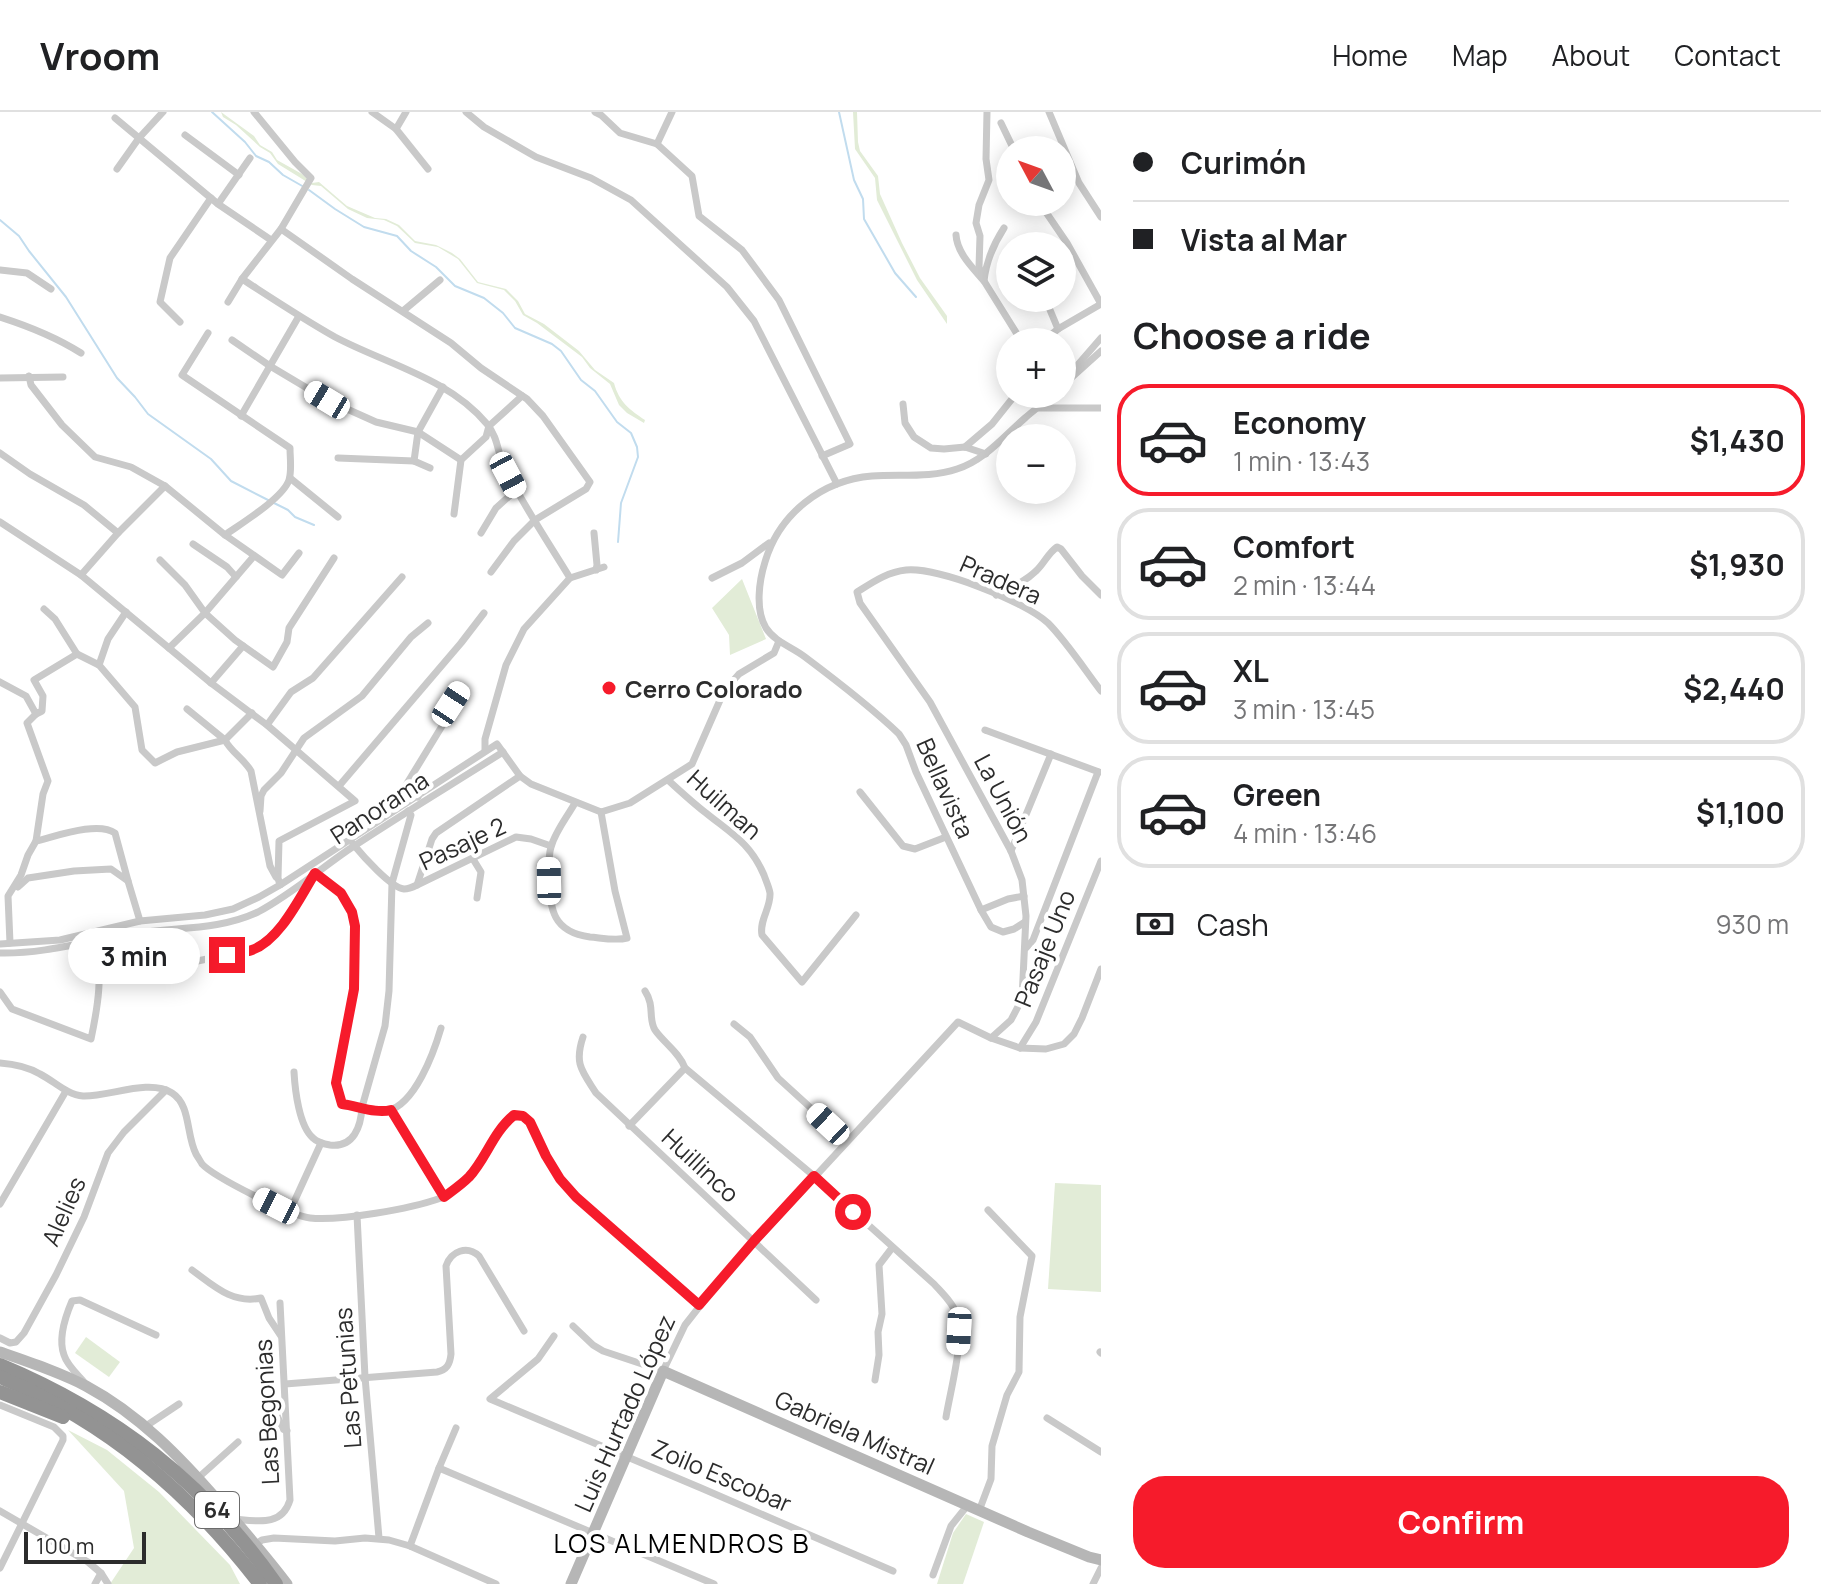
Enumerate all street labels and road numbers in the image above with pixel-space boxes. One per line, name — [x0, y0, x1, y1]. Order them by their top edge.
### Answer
street label: Pradera — [955, 546, 1047, 612]
street label: Bellavista — [909, 733, 983, 843]
street label: La Unión — [967, 748, 1041, 848]
street label: Huilman — [681, 762, 769, 846]
street label: Panorama — [324, 763, 434, 851]
street label: Pasaje 2 — [413, 809, 511, 877]
street label: Pasaje Uno — [1006, 885, 1082, 1011]
street label: Huillinco — [655, 1121, 747, 1209]
street label: Alelies — [33, 1171, 93, 1251]
street label: Las Petunias — [326, 1306, 368, 1450]
street label: Luis Hurtado López — [566, 1309, 682, 1517]
street label: Las Begonias — [246, 1338, 286, 1486]
street label: Gabriela Mistral — [770, 1382, 940, 1482]
street label: Zoilo Escobar — [647, 1431, 797, 1519]
road number: 64 — [195, 1492, 239, 1528]

